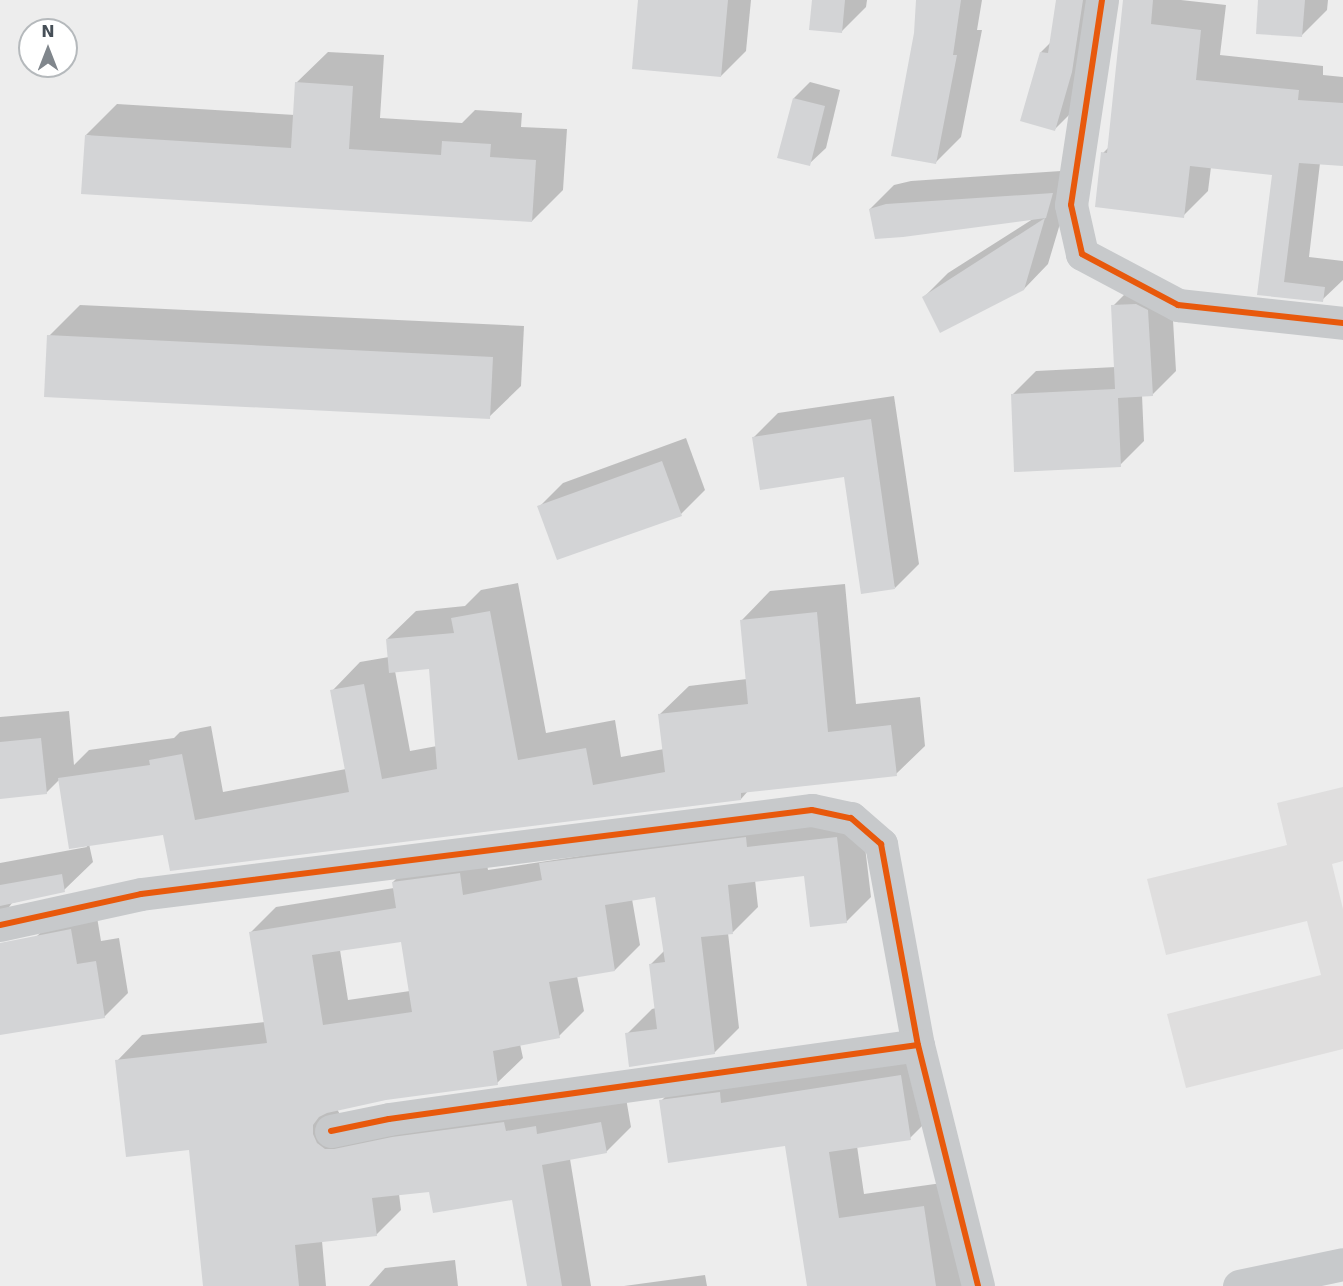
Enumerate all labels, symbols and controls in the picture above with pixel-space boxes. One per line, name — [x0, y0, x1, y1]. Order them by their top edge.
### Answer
north arrow — [18, 18, 78, 78]
text: N — [41, 22, 55, 41]

